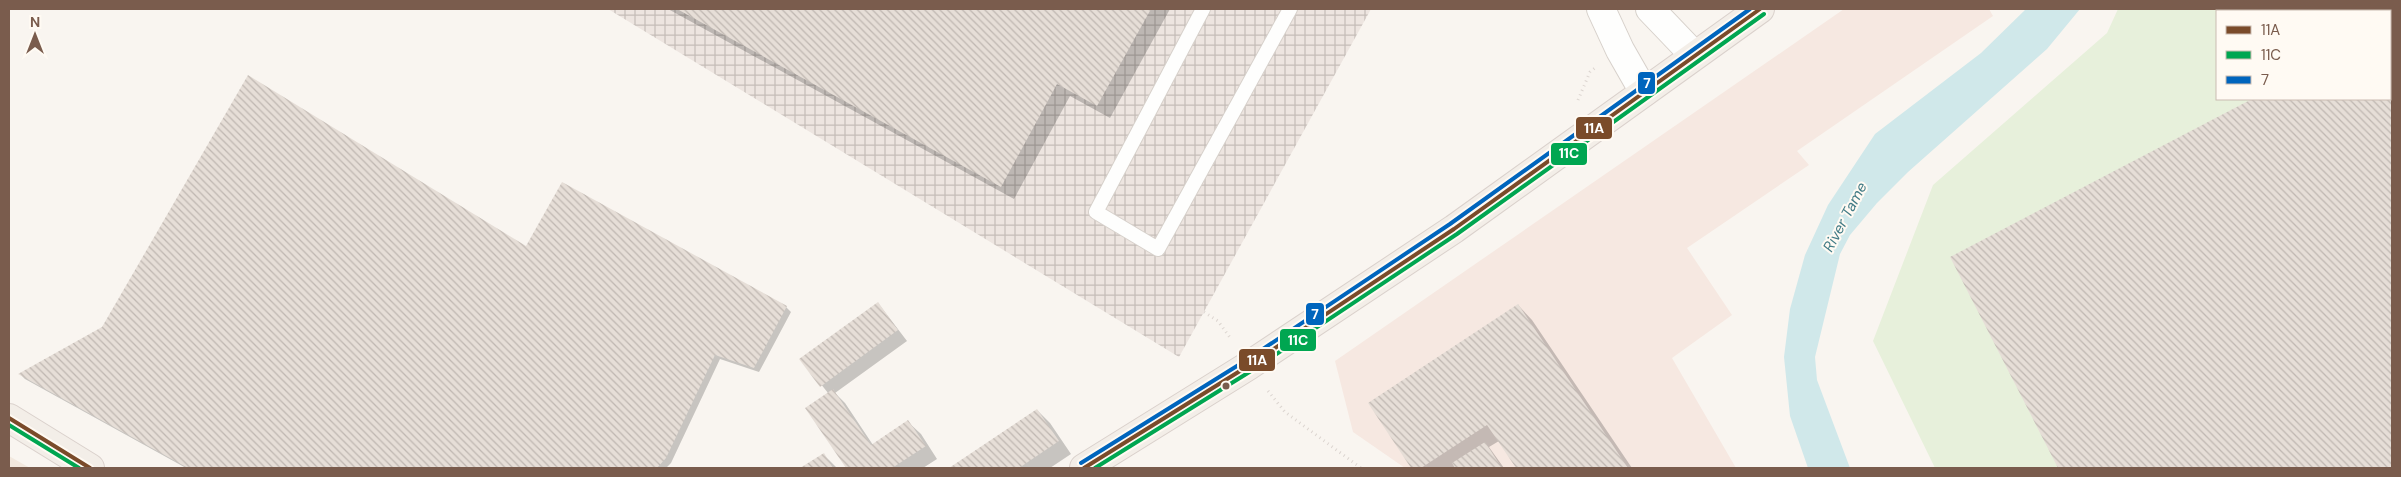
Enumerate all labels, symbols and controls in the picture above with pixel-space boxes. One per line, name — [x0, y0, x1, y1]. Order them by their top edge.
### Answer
north arrow — [10, 10, 60, 60]
legend — [2216, 10, 2391, 100]
text: N — [30, 13, 40, 31]
text: 11A — [2261, 20, 2280, 40]
text: 11C — [2261, 45, 2281, 65]
text: 7 — [2261, 70, 2269, 90]
line badge: 7 — [1637, 71, 1656, 95]
text: 7 — [1643, 74, 1651, 92]
line badge: 11A — [1575, 116, 1613, 140]
text: 11A — [1584, 119, 1604, 137]
line badge: 11C — [1550, 142, 1588, 166]
text: 11C — [1559, 144, 1579, 162]
water label: River Tame — [1818, 178, 1872, 255]
line badge: 7 — [1305, 302, 1325, 326]
text: 7 — [1311, 305, 1319, 323]
line badge: 11C — [1279, 328, 1317, 352]
text: 11C — [1288, 331, 1308, 349]
line badge: 11A — [1238, 348, 1276, 372]
text: 11A — [1247, 351, 1267, 369]
unlabelled marker — [1221, 381, 1231, 391]

